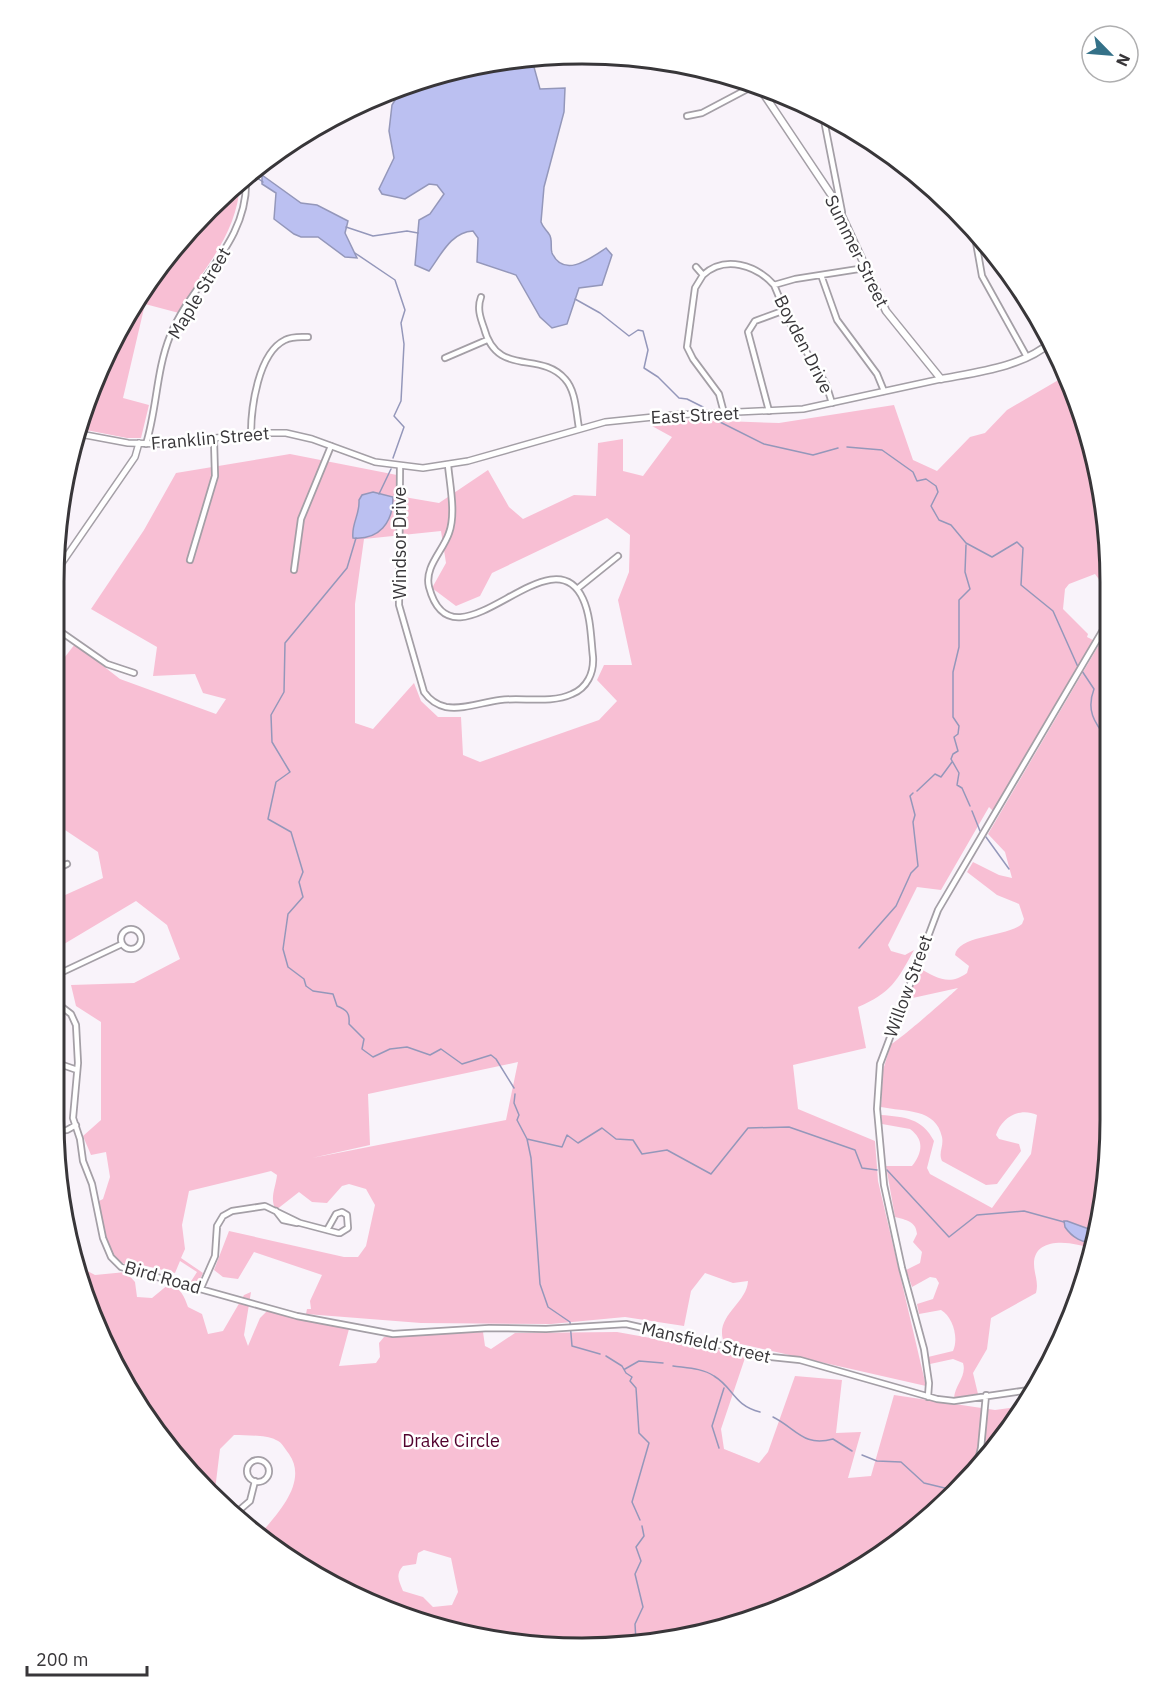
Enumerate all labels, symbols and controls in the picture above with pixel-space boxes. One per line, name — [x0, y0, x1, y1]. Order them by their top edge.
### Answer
north arrow — [1080, 24, 1140, 84]
text: N — [1112, 51, 1135, 70]
street label: Summer Street — [820, 191, 894, 311]
street label: Maple Street — [163, 243, 235, 343]
street label: Boyden Drive — [769, 291, 839, 397]
street label: East Street — [650, 401, 740, 429]
street label: Franklin Street — [150, 421, 270, 455]
street label: Windsor Drive — [388, 487, 411, 599]
street label: Willow Street — [879, 931, 937, 1041]
street label: Bird Road — [122, 1255, 204, 1299]
street label: Mansfield Street — [639, 1316, 773, 1368]
park label: Drake Circle — [402, 1429, 500, 1452]
scale bar — [27, 1639, 147, 1677]
text: 200 m — [36, 1648, 88, 1671]

